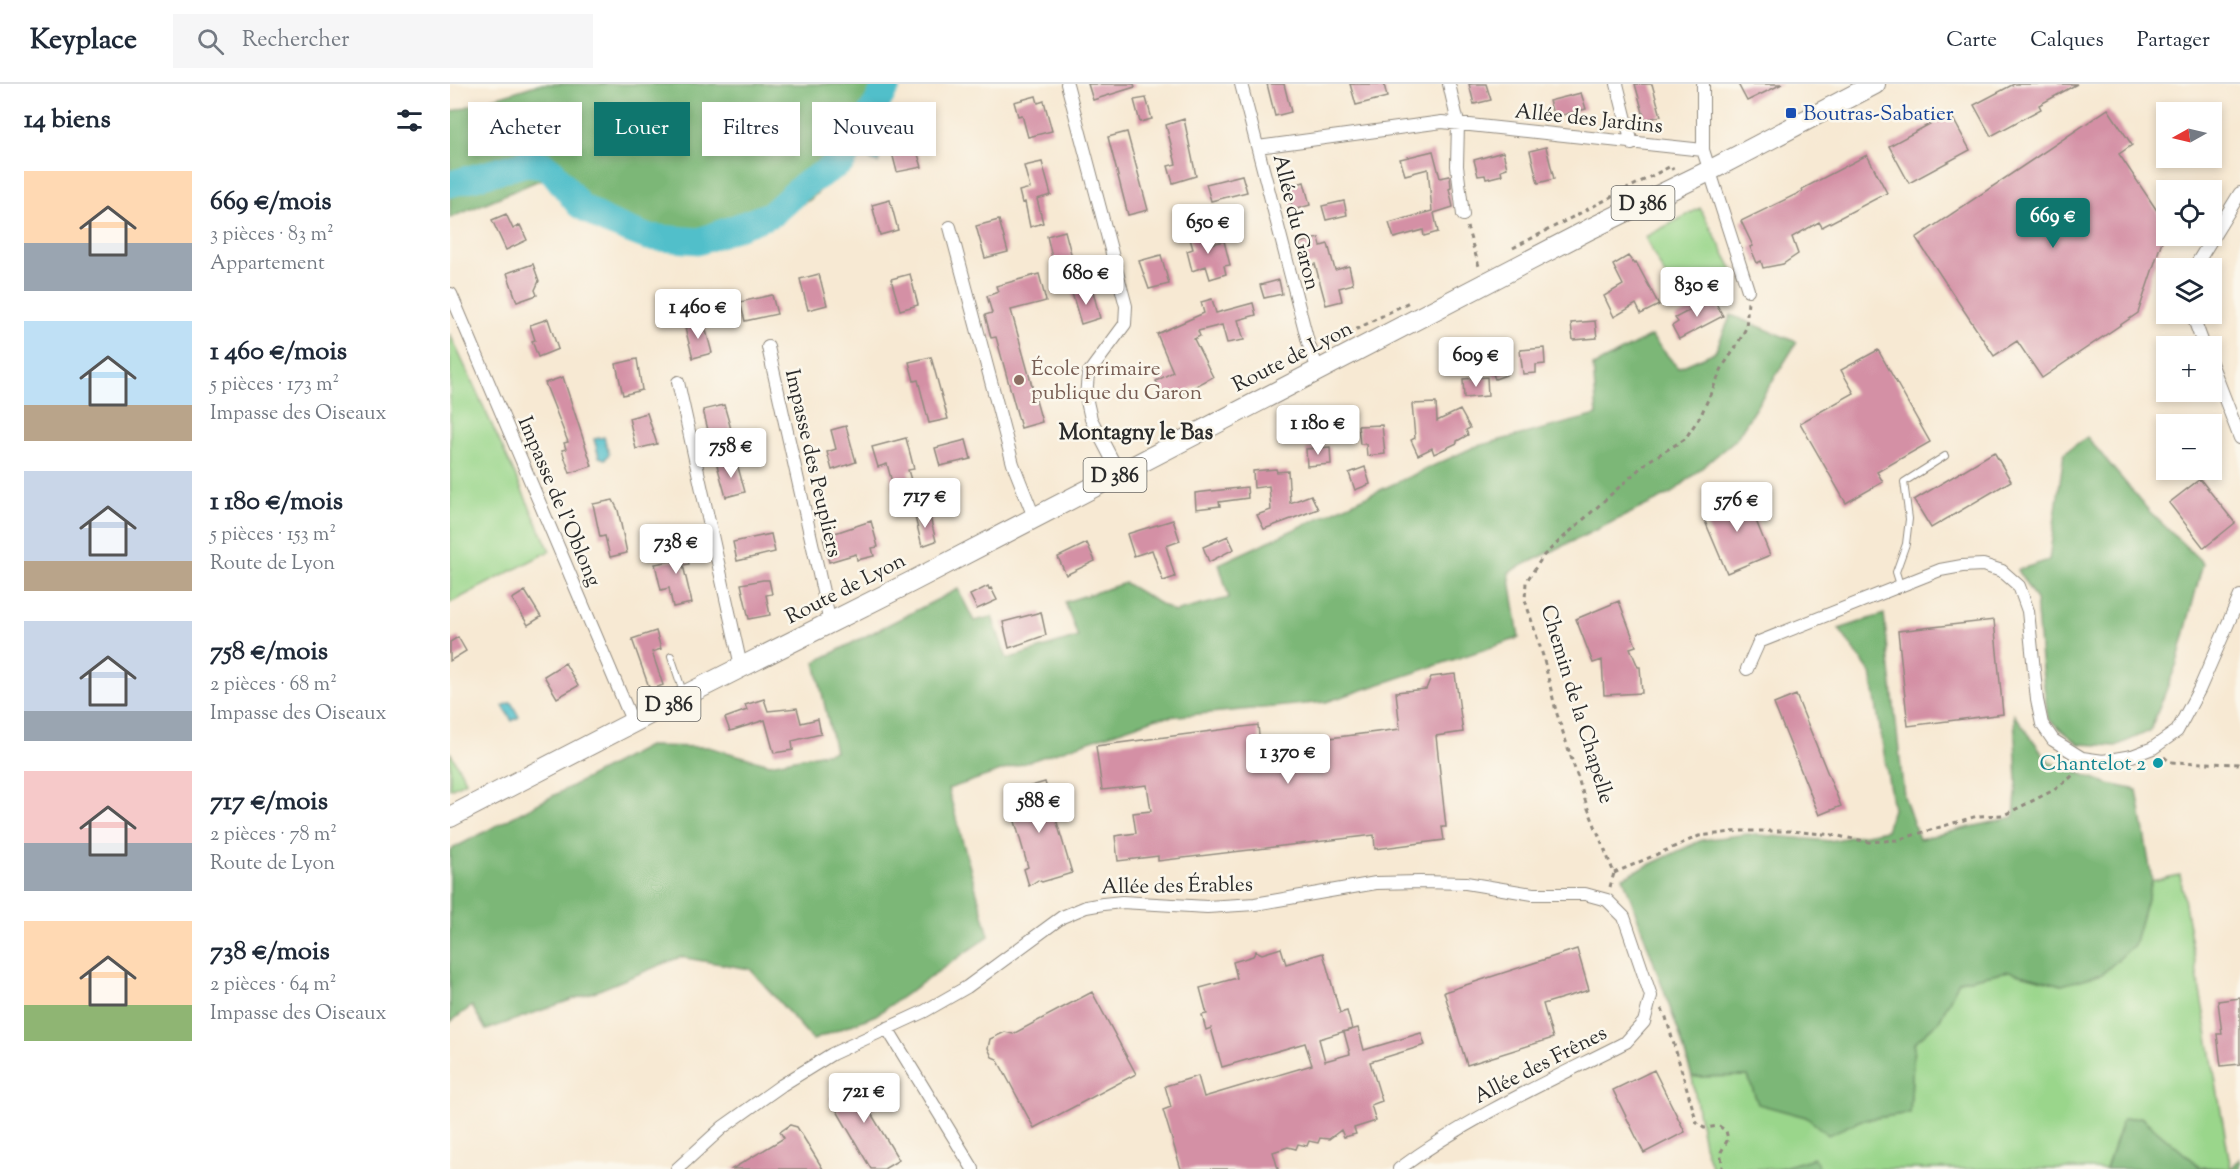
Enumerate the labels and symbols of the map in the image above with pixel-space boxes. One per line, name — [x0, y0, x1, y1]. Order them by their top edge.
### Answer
street label: Allée des Jardins — [1513, 97, 1664, 143]
place label: Boutras-Sabatier — [1803, 100, 1954, 130]
north arrow — [2156, 102, 2222, 168]
marker: Boutras-Sabatier — [1784, 106, 1798, 120]
street label: Allée du Garon — [1264, 151, 1326, 294]
road number: D 386 — [1612, 186, 1674, 220]
pin: 669 € — [2011, 198, 2095, 249]
pin: 650 € — [1166, 204, 1250, 255]
pin: 680 € — [1044, 255, 1128, 306]
pin: 830 € — [1655, 267, 1739, 318]
pin: 1 460 € — [643, 289, 753, 340]
street label: Route de Lyon — [1228, 315, 1358, 401]
pin: 609 € — [1434, 337, 1518, 388]
place label: École primaire publique du Garon — [1031, 355, 1202, 409]
street label: Impasse des Peupliers — [776, 366, 848, 561]
marker: École primaire publique du Garon — [1012, 373, 1026, 387]
pin: 1 180 € — [1263, 405, 1373, 456]
street label: Impasse de l'Oblong — [509, 412, 608, 591]
district label: Montagny le Bas — [1059, 418, 1214, 450]
pin: 758 € — [689, 428, 773, 479]
road number: D 386 — [1084, 458, 1146, 492]
pin: 717 € — [883, 478, 967, 529]
pin: 576 € — [1695, 482, 1779, 533]
pin: 738 € — [634, 524, 718, 575]
street label: Route de Lyon — [781, 547, 911, 633]
street label: Chemin de la Chapelle — [1532, 602, 1621, 808]
road number: D 386 — [638, 687, 700, 721]
pin: 1 370 € — [1233, 734, 1343, 785]
place label: Chantelot 2 — [2039, 750, 2146, 780]
marker: Chantelot 2 — [2151, 756, 2165, 770]
pin: 588 € — [997, 783, 1081, 834]
street label: Allée des Érables — [1101, 871, 1253, 903]
street label: Allée des Frênes — [1469, 1019, 1613, 1112]
pin: 721 € — [822, 1073, 906, 1124]

